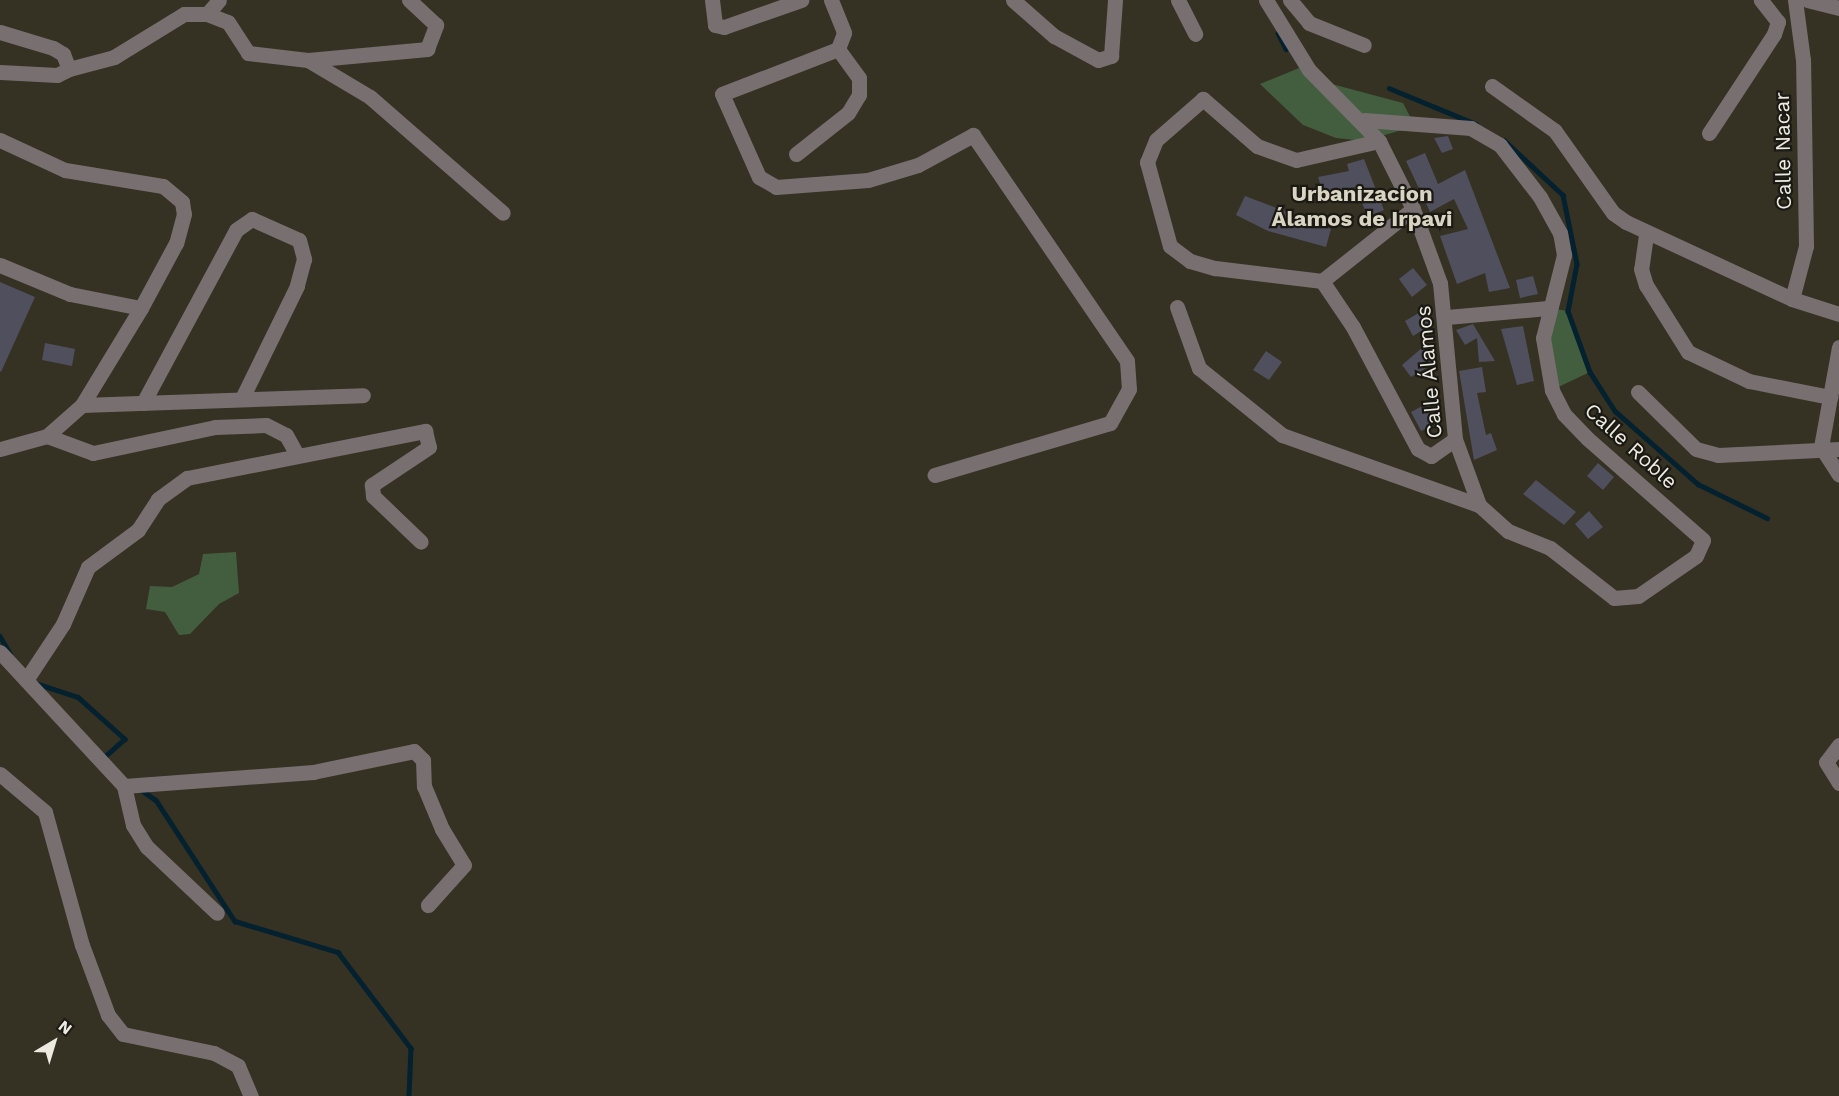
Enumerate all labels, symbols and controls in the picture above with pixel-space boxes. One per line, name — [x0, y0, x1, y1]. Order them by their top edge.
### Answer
street label: Calle Nacar — [1769, 92, 1797, 210]
district label: Urbanizacion Álamos de Irpavi — [1272, 180, 1452, 231]
street label: Calle Álamos — [1411, 304, 1447, 440]
street label: Calle Roble — [1579, 398, 1683, 494]
north arrow — [24, 1012, 84, 1072]
text: N — [55, 1016, 76, 1039]

